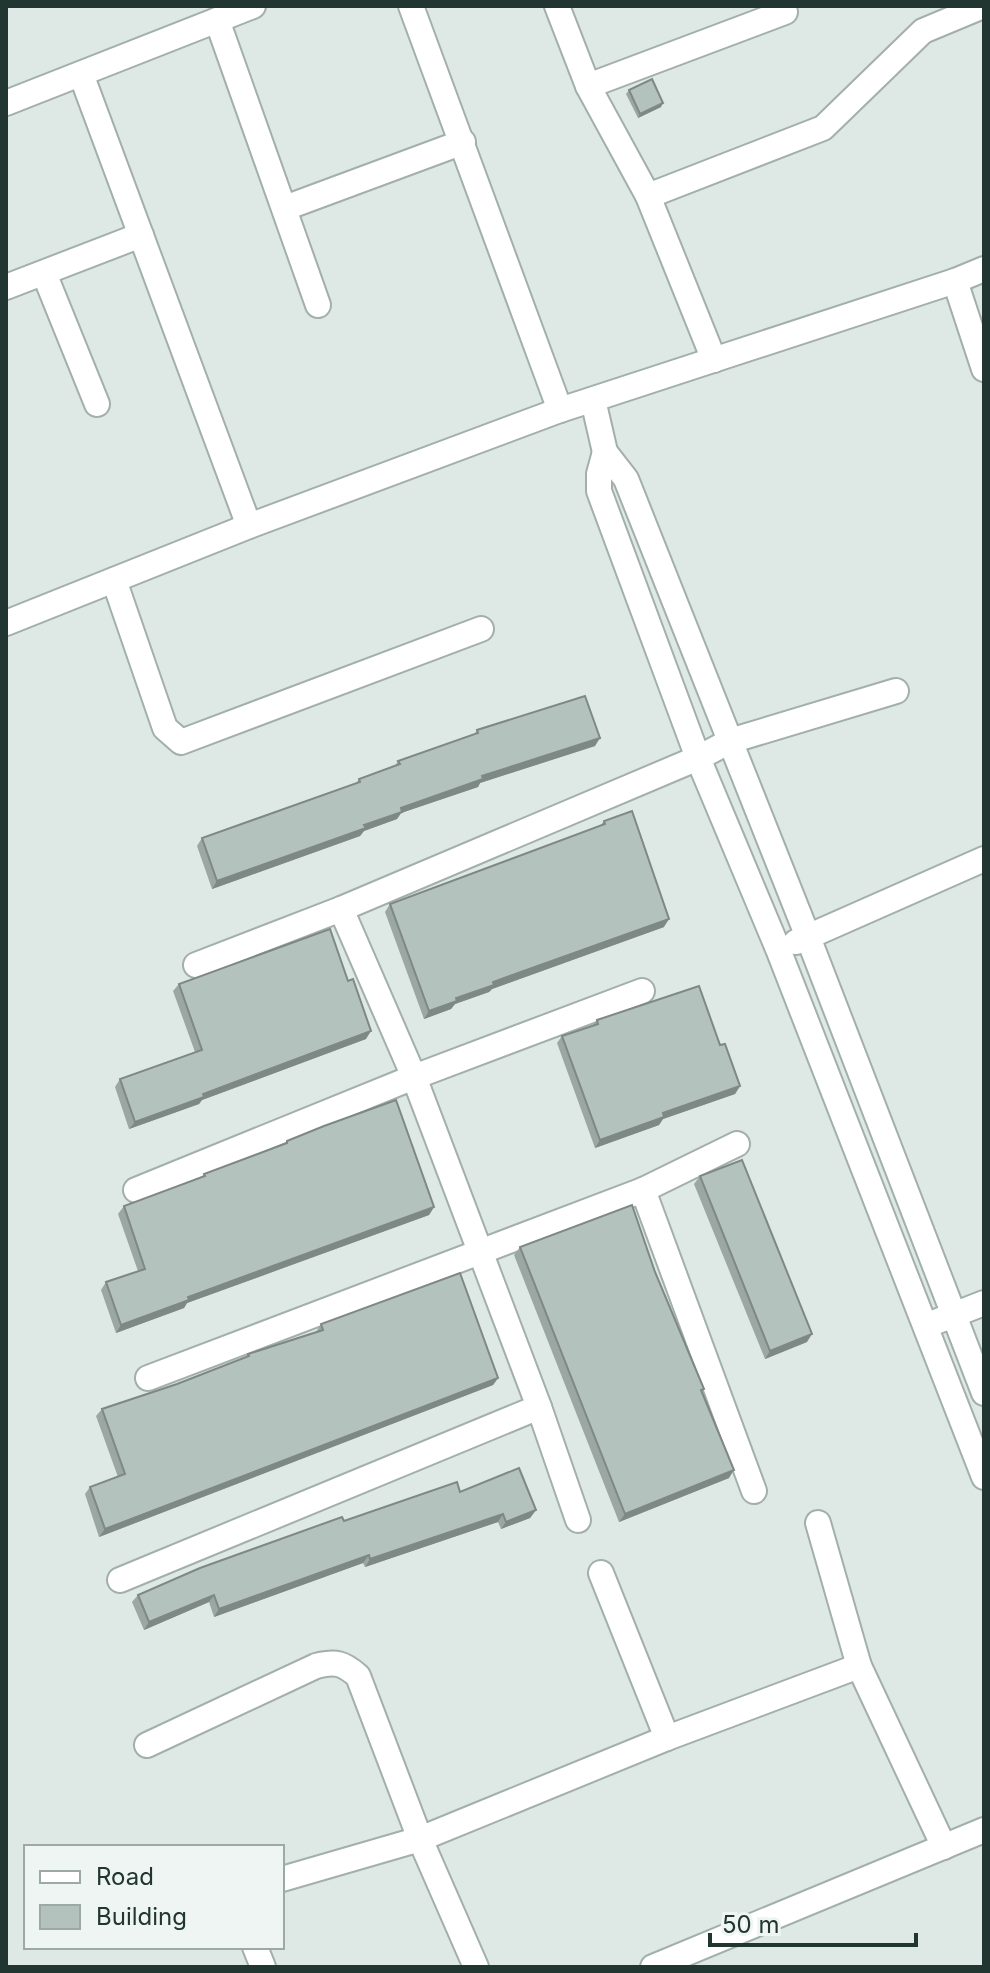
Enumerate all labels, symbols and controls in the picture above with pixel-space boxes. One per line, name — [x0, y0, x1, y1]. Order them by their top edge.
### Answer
legend — [24, 1845, 284, 1949]
text: Road — [96, 1862, 154, 1891]
scale bar — [710, 1897, 916, 1947]
text: Building — [96, 1902, 187, 1931]
text: 50 m — [722, 1910, 780, 1939]

